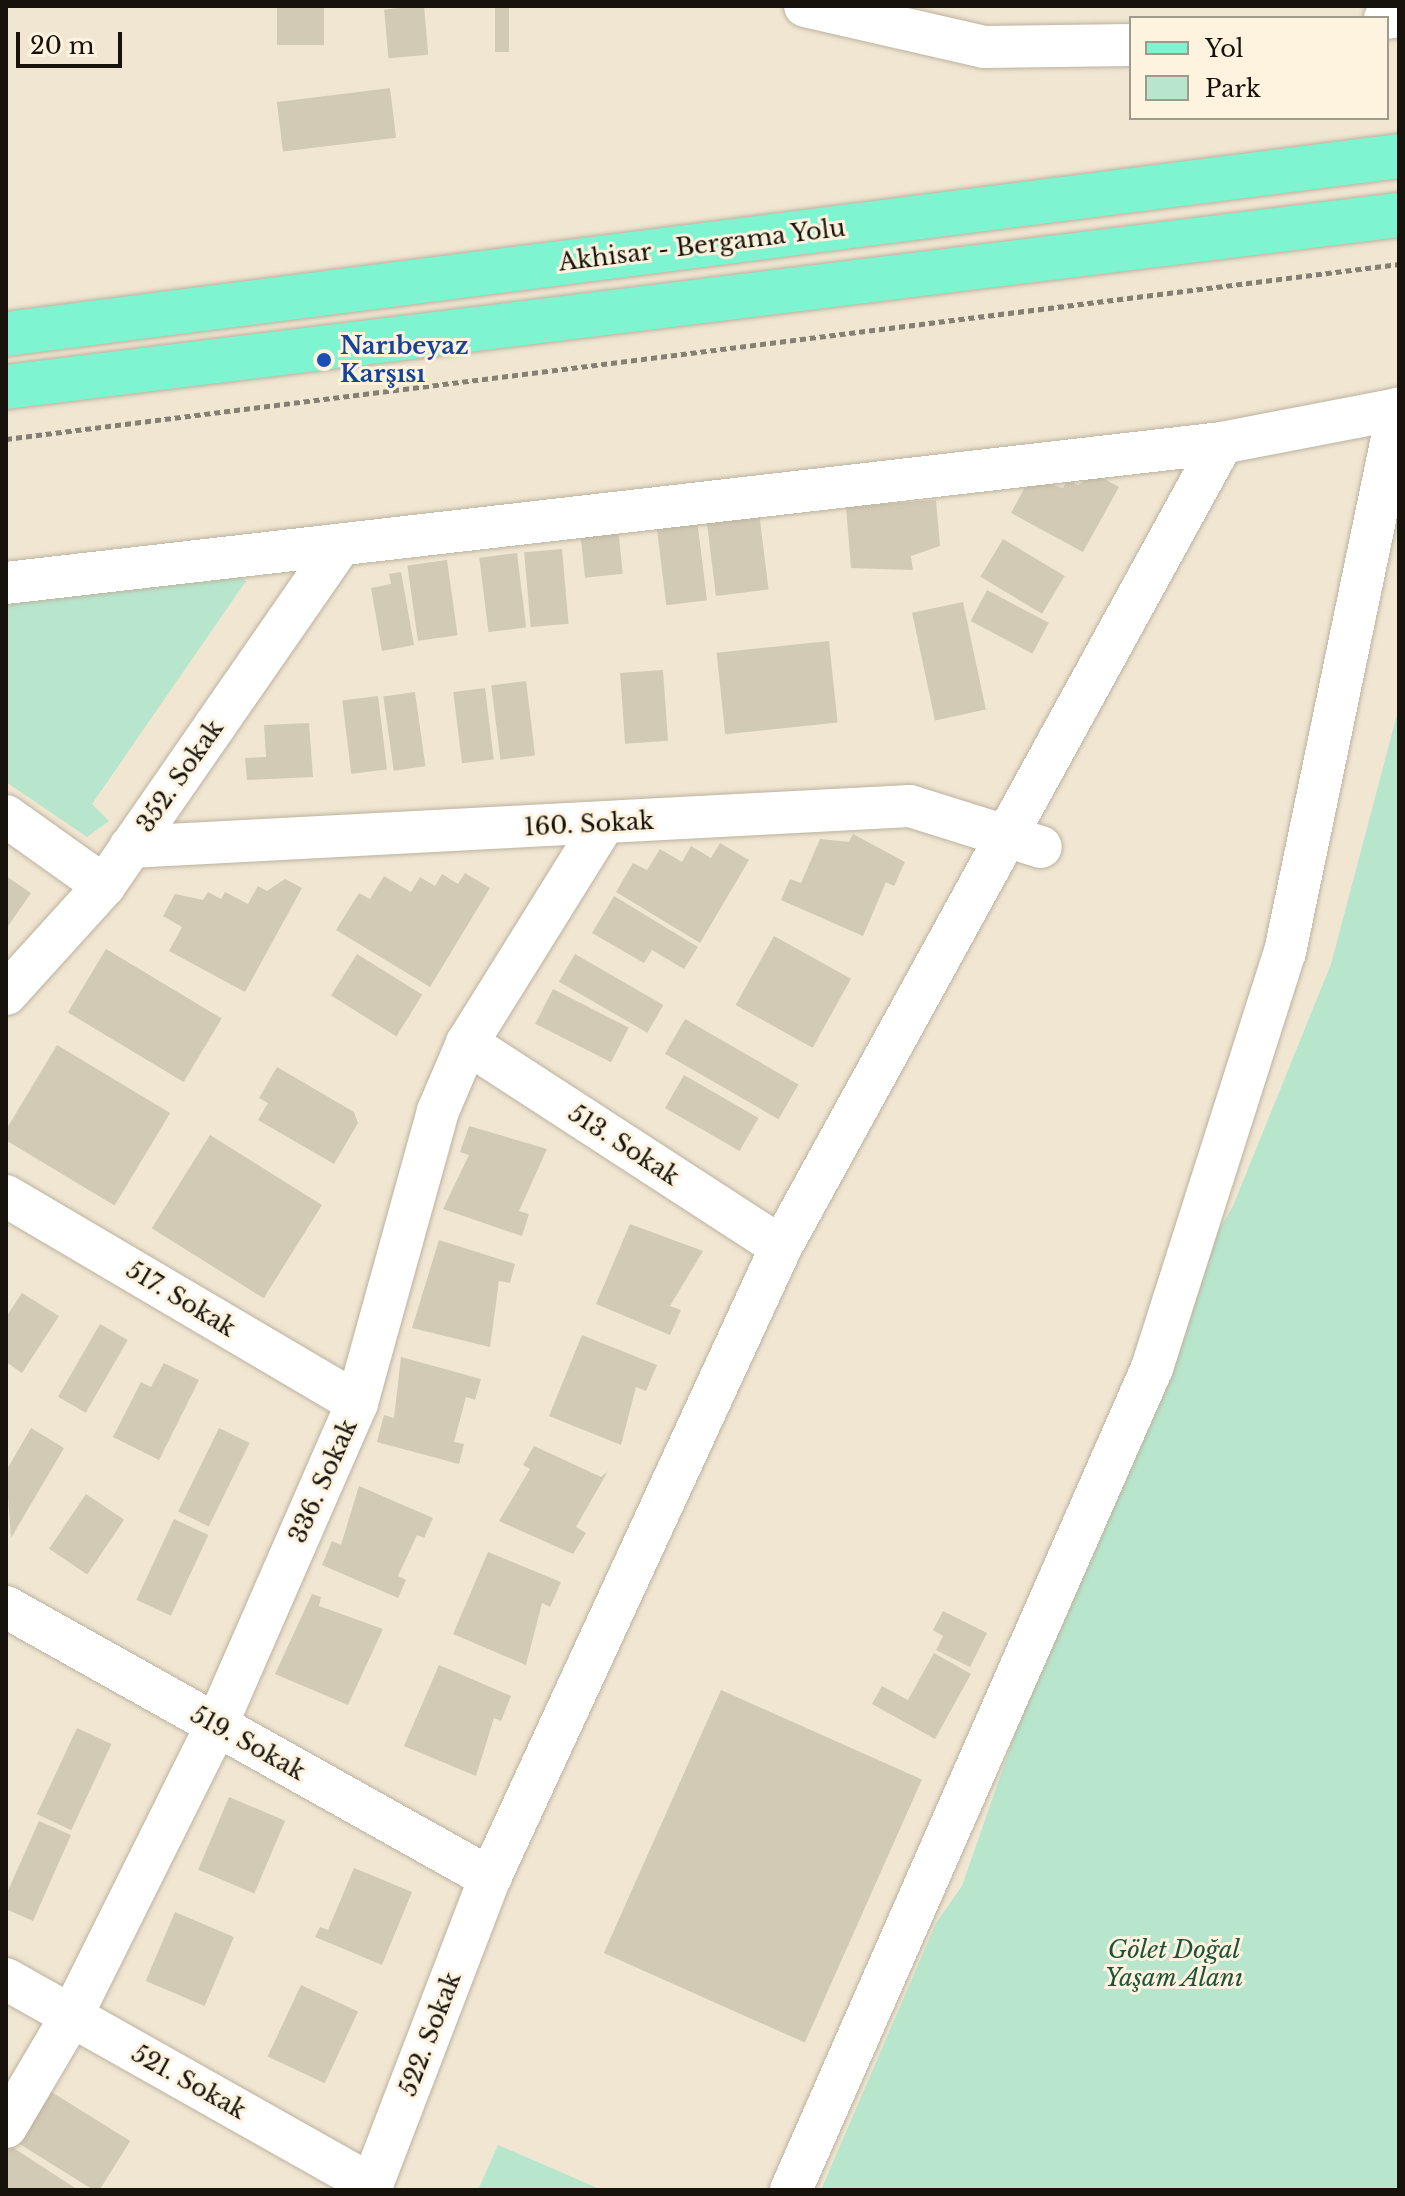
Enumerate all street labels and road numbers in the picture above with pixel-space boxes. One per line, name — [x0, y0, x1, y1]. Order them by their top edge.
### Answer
street label: Akhisar - Bergama Yolu — [556, 213, 848, 277]
street label: 352. Sokak — [131, 714, 229, 838]
street label: 160. Sokak — [523, 806, 655, 842]
street label: 513. Sokak — [563, 1098, 685, 1192]
street label: 517. Sokak — [121, 1255, 241, 1343]
street label: 336. Sokak — [283, 1415, 363, 1547]
street label: 519. Sokak — [186, 1700, 310, 1786]
street label: 522. Sokak — [393, 1968, 467, 2100]
street label: 521. Sokak — [127, 2039, 251, 2125]

